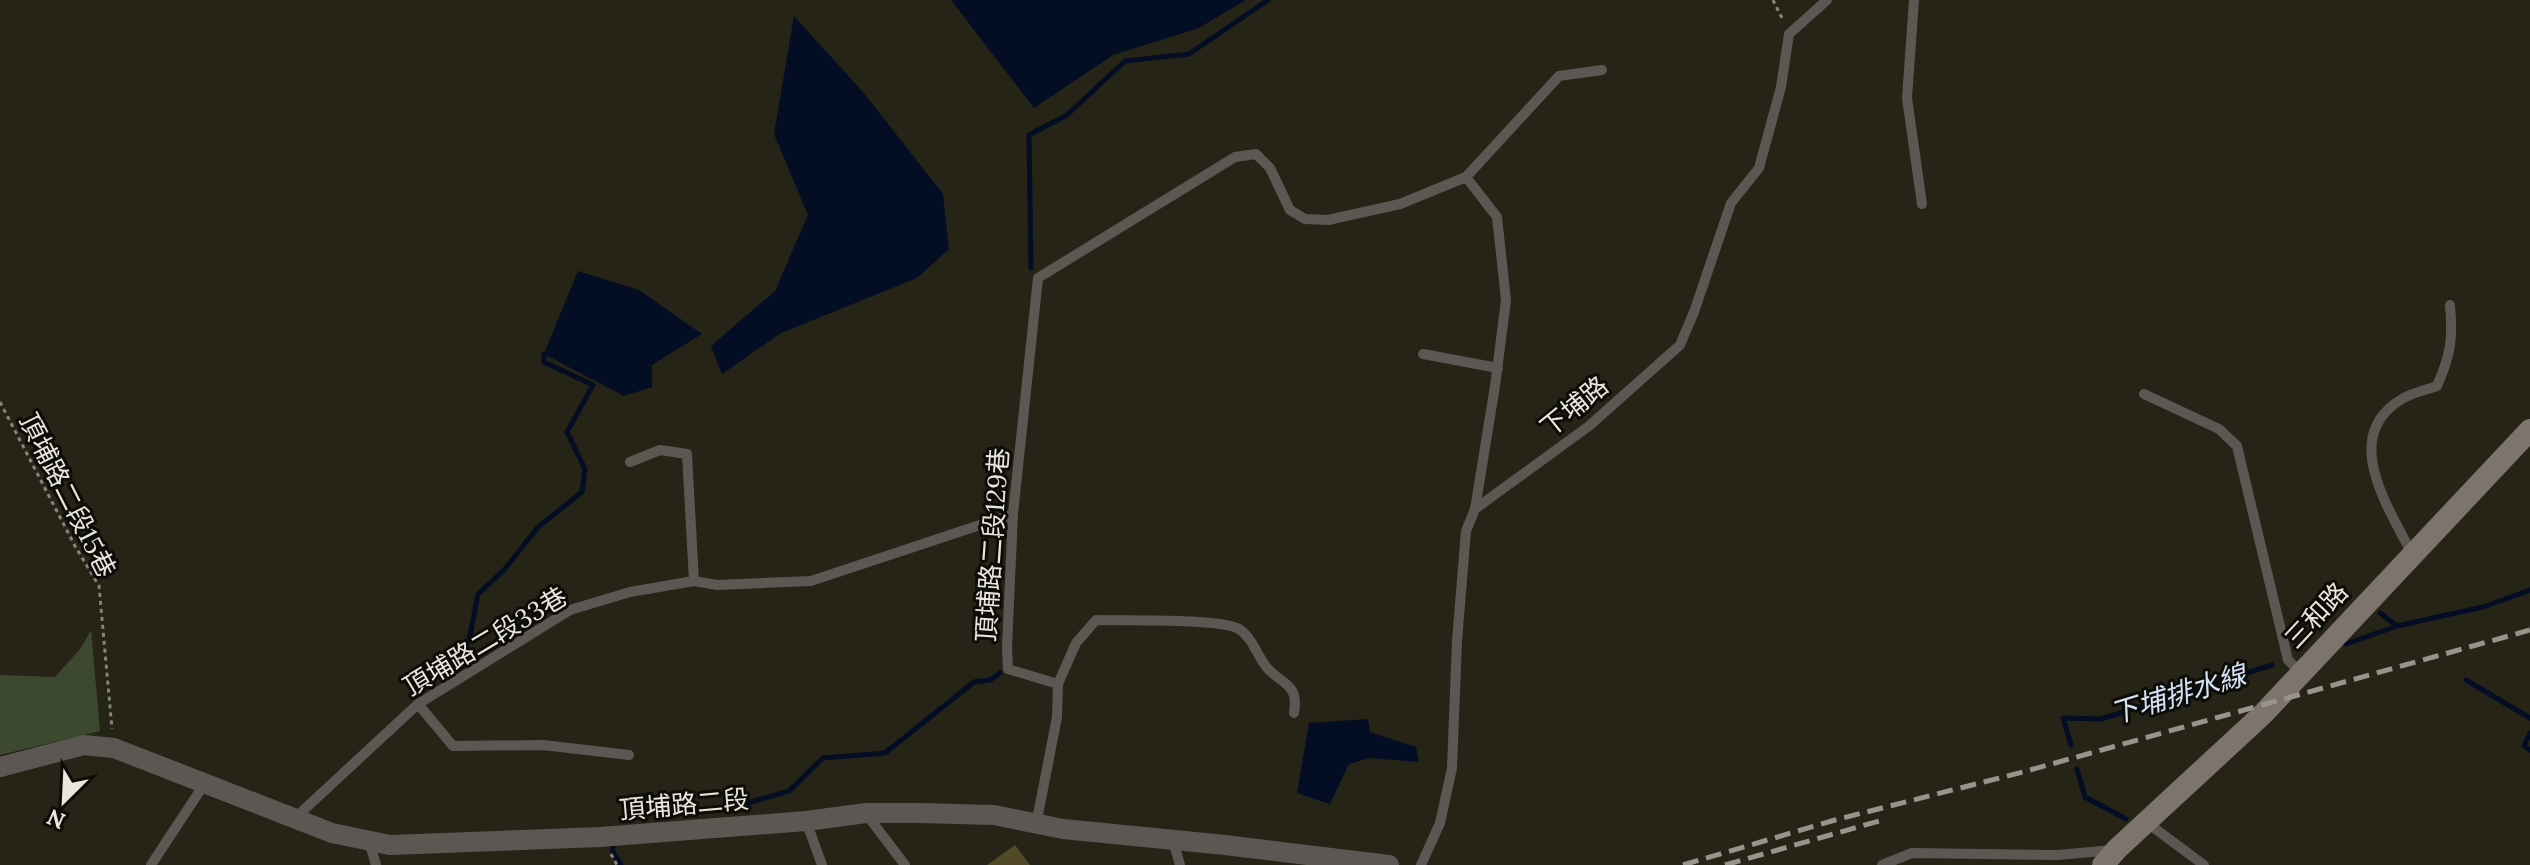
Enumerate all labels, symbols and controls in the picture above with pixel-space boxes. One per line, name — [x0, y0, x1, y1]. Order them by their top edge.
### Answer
street label: 下埔路 — [1533, 369, 1615, 443]
street label: 頂埔路二段15巷 — [13, 407, 123, 583]
street label: 頂埔路二段129巷 — [969, 447, 1015, 643]
street label: 三和路 — [2277, 575, 2355, 655]
street label: 頂埔路二段33巷 — [397, 579, 573, 703]
water label: 下埔排水線 — [2106, 655, 2253, 732]
north arrow — [24, 761, 104, 841]
street label: 頂埔路二段 — [618, 782, 750, 826]
text: N — [42, 803, 69, 836]

